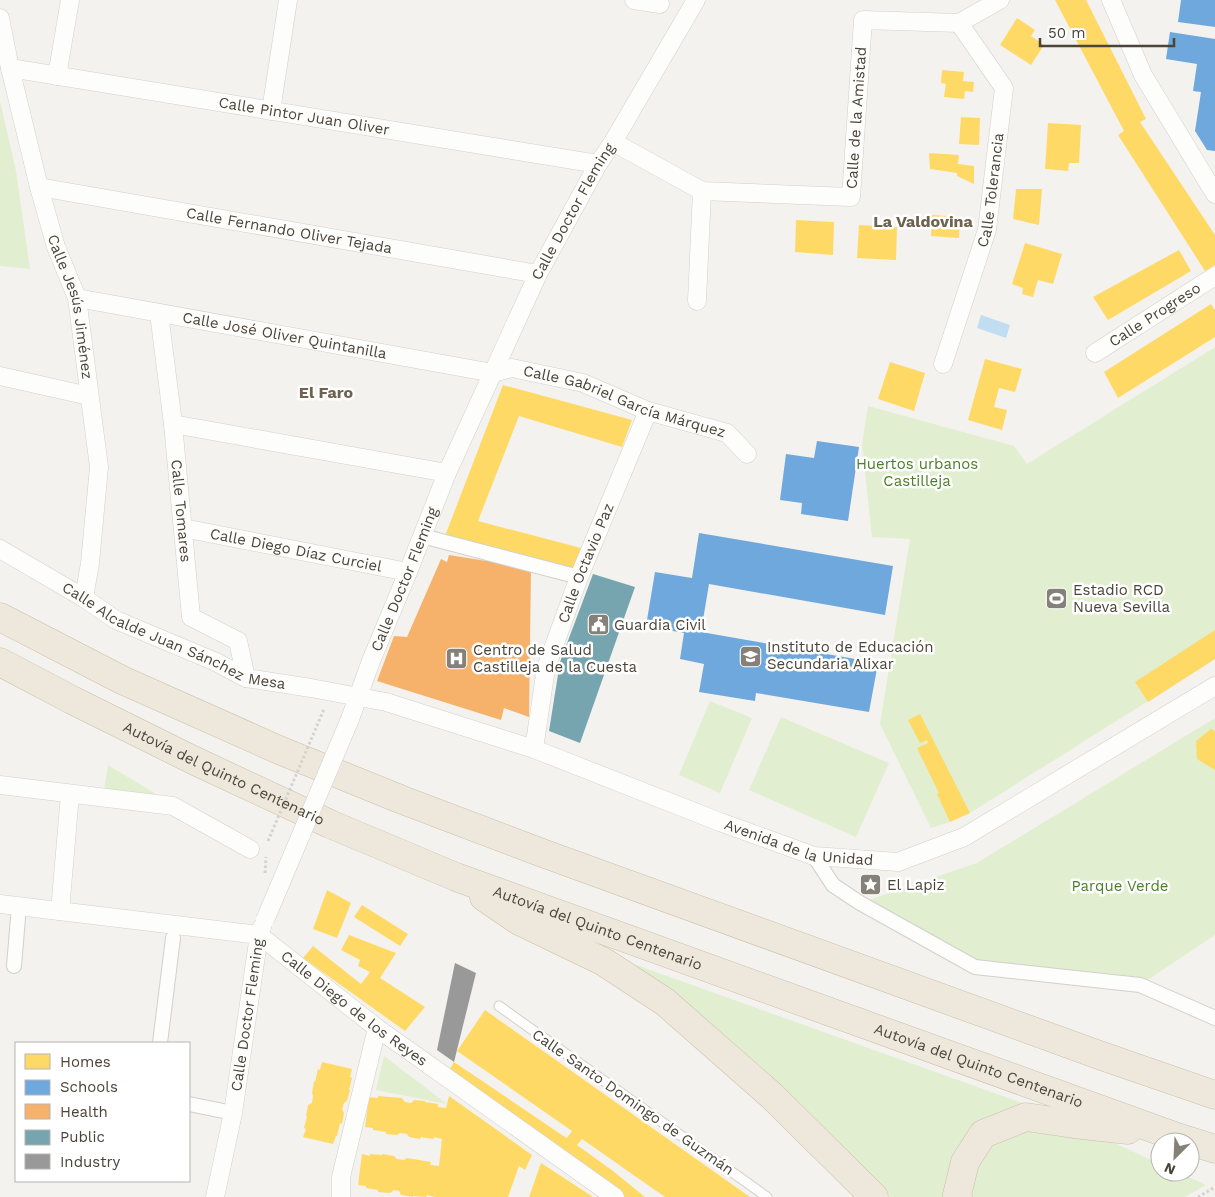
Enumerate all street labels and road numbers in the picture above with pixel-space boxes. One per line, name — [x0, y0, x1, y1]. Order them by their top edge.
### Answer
street label: Calle de la Amistad — [843, 46, 870, 190]
street label: Calle Pintor Juan Oliver — [217, 93, 391, 139]
street label: Calle Tolerancia — [973, 131, 1008, 250]
street label: Calle Doctor Fleming — [528, 139, 619, 283]
street label: Calle Fernando Oliver Tejada — [185, 204, 394, 258]
street label: Calle Jesús Jiménez — [44, 232, 96, 380]
street label: Calle Progreso — [1106, 279, 1204, 351]
street label: Calle José Oliver Quintanilla — [181, 308, 389, 363]
street label: Calle Gabriel García Márquez — [522, 362, 728, 441]
street label: Calle Tomares — [167, 459, 195, 563]
street label: Calle Octavio Paz — [554, 500, 618, 626]
street label: Calle Doctor Fleming — [367, 504, 442, 654]
street label: Calle Diego Díaz Curciel — [208, 524, 384, 576]
street label: Calle Alcalde Juan Sánchez Mesa — [59, 578, 287, 693]
street label: Autovía del Quinto Centenario — [120, 718, 327, 829]
street label: Avenida de la Unidad — [722, 815, 874, 869]
street label: Autovía del Quinto Centenario — [491, 882, 705, 974]
street label: Calle Doctor Fleming — [227, 937, 267, 1093]
street label: Calle Diego de los Reyes — [277, 947, 431, 1070]
street label: Autovía del Quinto Centenario — [872, 1020, 1086, 1111]
street label: Calle Santo Domingo de Guzmán — [529, 1025, 737, 1179]

